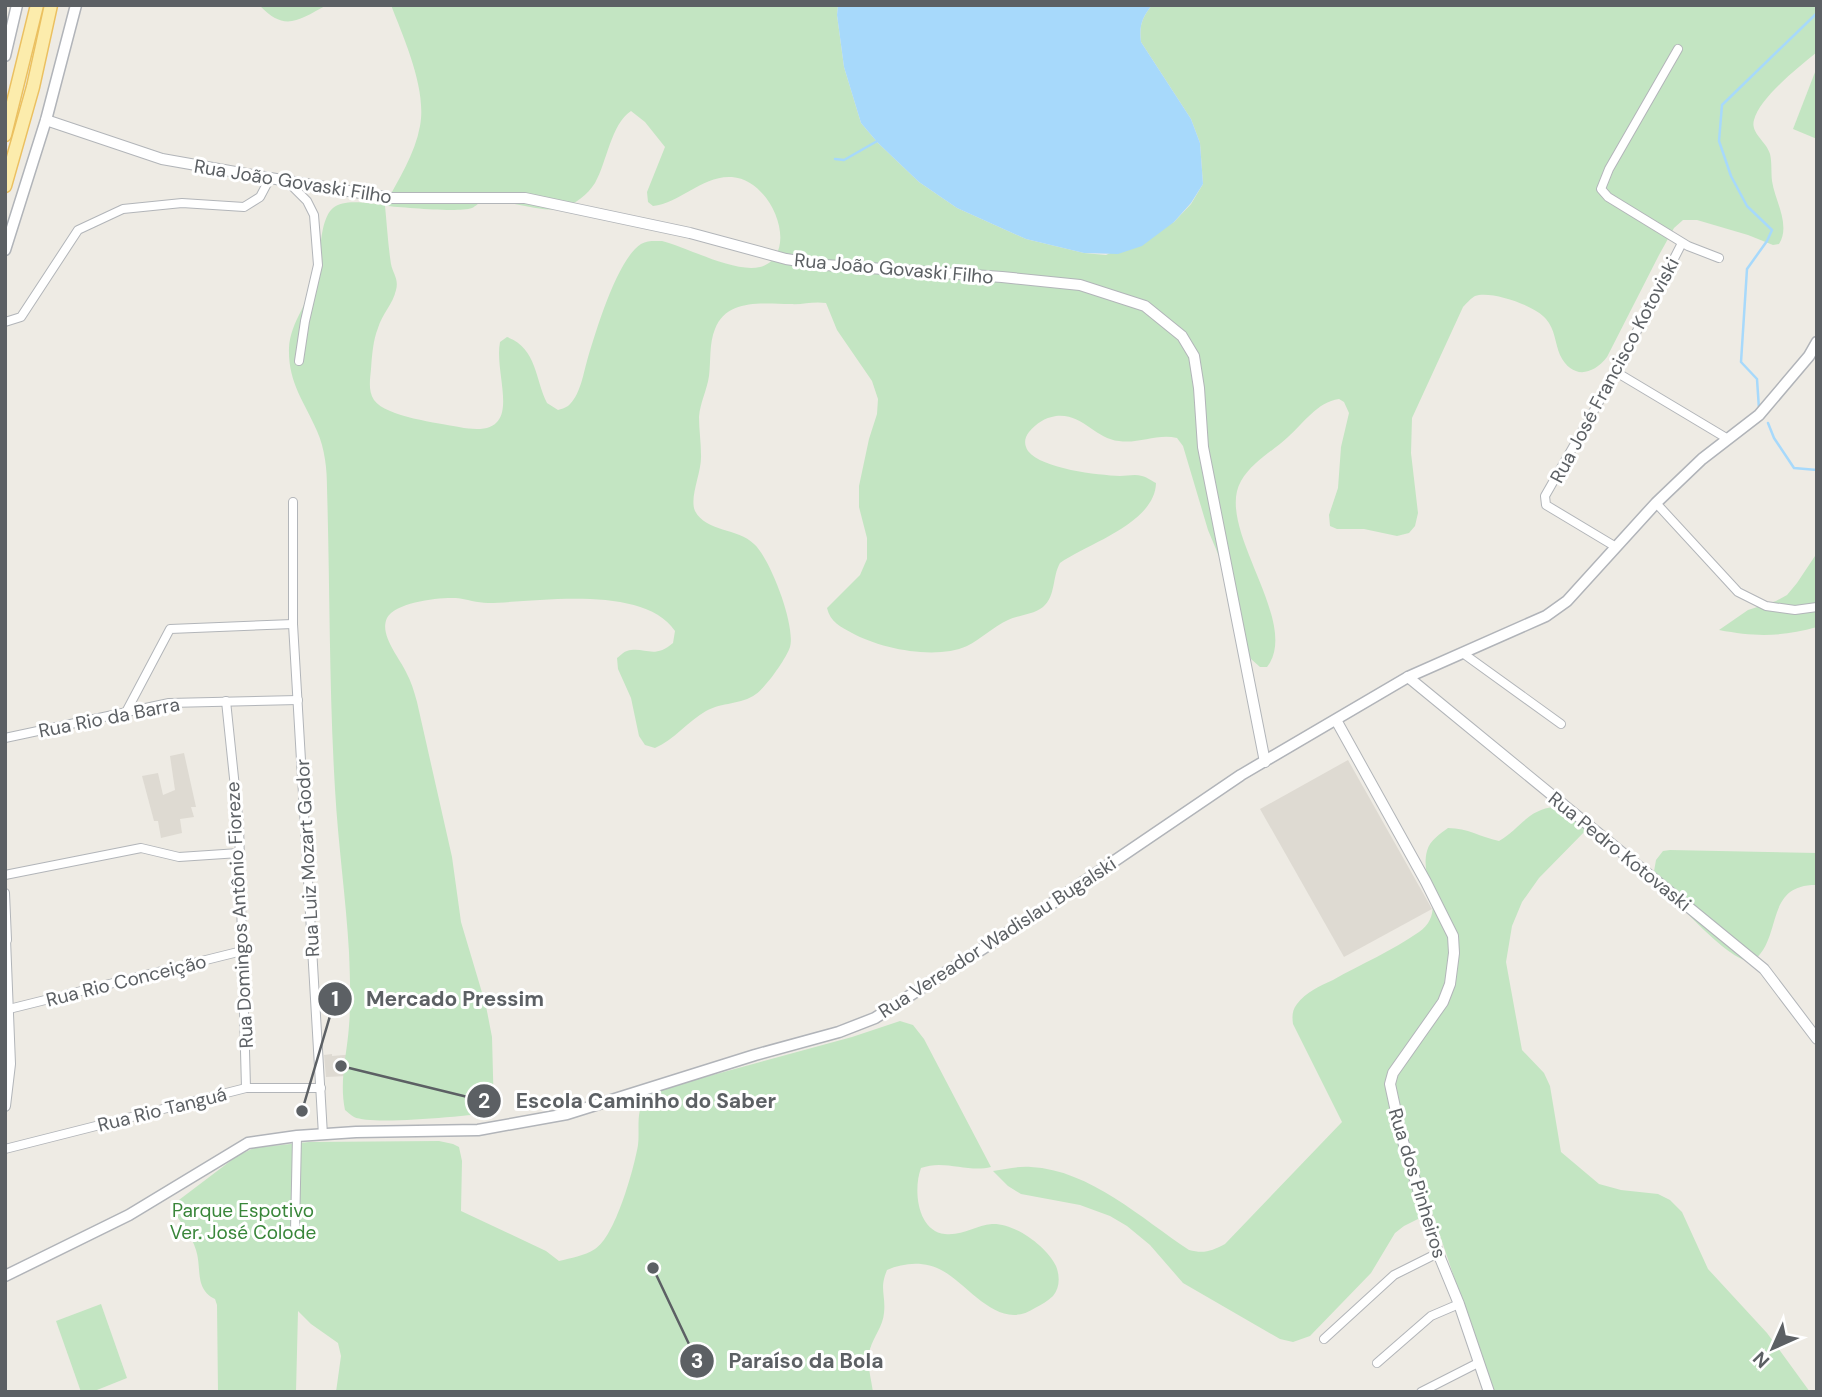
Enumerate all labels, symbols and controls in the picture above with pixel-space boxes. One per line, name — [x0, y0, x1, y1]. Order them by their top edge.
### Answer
street label: Rua João Govaski Filho — [192, 154, 394, 209]
street label: Rua João Govaski Filho — [793, 247, 995, 290]
street label: Rua José Francisco Kotoviski — [1544, 253, 1685, 487]
street label: Rua Rio da Barra — [36, 692, 182, 743]
street label: Rua Luiz Mozart Godor — [290, 758, 325, 958]
street label: Rua Domingos Antônio Fioreze — [220, 781, 259, 1049]
street label: Rua Pedro Kotovaski — [1543, 786, 1696, 917]
street label: Rua Vereador Wadislau Bugalski — [874, 851, 1121, 1024]
street label: Rua Rio Conceição — [43, 948, 209, 1012]
callout: Mercado Pressim — [317, 978, 558, 1020]
text: 1 — [331, 985, 339, 1013]
text: Mercado Pressim — [366, 985, 544, 1013]
callout: Escola Caminho do Saber — [467, 1080, 790, 1122]
street label: Rua Rio Tanguá — [95, 1081, 229, 1138]
text: 2 — [478, 1087, 490, 1115]
text: Escola Caminho do Saber — [516, 1087, 777, 1115]
street label: Rua dos Pinheiros — [1383, 1105, 1452, 1261]
park label: Parque Espotivo Ver. José Colode — [170, 1198, 316, 1245]
north arrow — [1738, 1313, 1808, 1383]
callout: Paraíso da Bola — [679, 1340, 897, 1382]
text: N — [1748, 1346, 1775, 1373]
text: 3 — [691, 1347, 703, 1375]
text: Paraíso da Bola — [728, 1347, 884, 1375]

